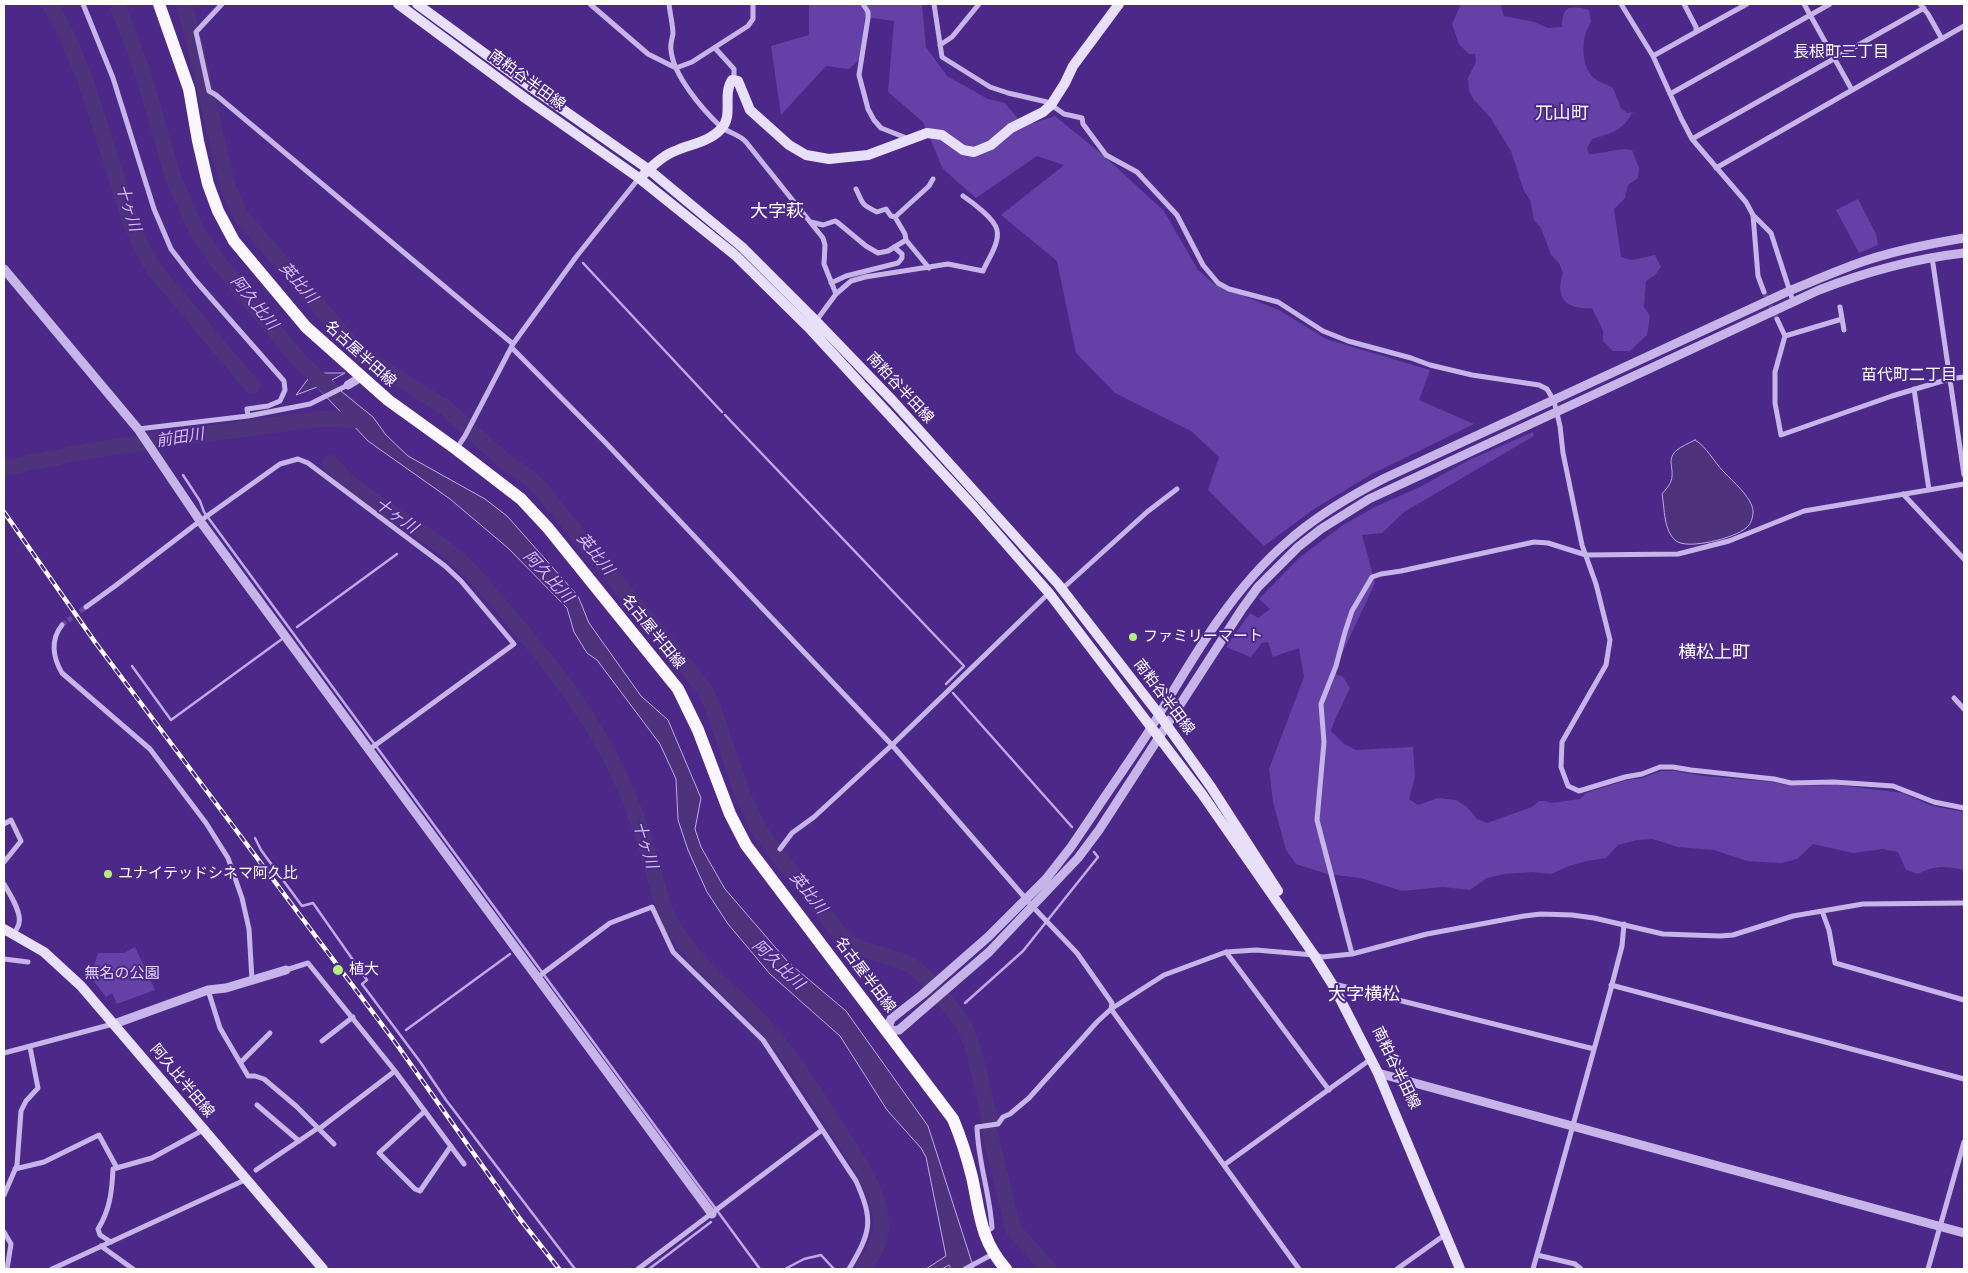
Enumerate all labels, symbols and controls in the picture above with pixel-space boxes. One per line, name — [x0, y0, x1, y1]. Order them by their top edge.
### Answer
district label: 長根町三丁目 — [1793, 42, 1889, 62]
street label: 南粕谷半田線 — [485, 46, 569, 114]
district label: 兀山町 — [1535, 103, 1589, 125]
water label: 十ヶ川 — [111, 182, 145, 234]
district label: 大字萩 — [750, 201, 804, 223]
water label: 英比川 — [275, 259, 321, 307]
water label: 阿久比川 — [226, 272, 282, 334]
street label: 名古屋半田線 — [321, 317, 399, 391]
street label: 南粕谷半田線 — [863, 349, 937, 427]
district label: 苗代町二丁目 — [1861, 365, 1957, 385]
water label: 前田川 — [155, 425, 205, 451]
water label: 十ヶ川 — [371, 494, 421, 538]
water label: 英比川 — [572, 529, 618, 579]
water label: 阿久比川 — [519, 547, 577, 607]
street label: 名古屋半田線 — [618, 591, 688, 673]
place label: ファミリーマート — [1143, 628, 1263, 646]
marker: ファミリーマート — [1127, 631, 1139, 643]
district label: 横松上町 — [1678, 642, 1750, 664]
street label: 南粕谷半田線 — [1130, 656, 1198, 738]
water label: 十ヶ川 — [629, 819, 661, 871]
place label: ユナイテッドシネマ阿久比 — [118, 865, 298, 883]
marker: ユナイテッドシネマ阿久比 — [102, 868, 114, 880]
water label: 英比川 — [785, 868, 831, 918]
street label: 名古屋半田線 — [831, 934, 899, 1016]
water label: 阿久比川 — [748, 936, 808, 994]
place label: 植大 — [349, 961, 379, 979]
marker: 植大 — [331, 963, 345, 977]
park label: 無名の公園 — [85, 965, 159, 983]
district label: 大字横松 — [1328, 984, 1400, 1006]
street label: 南粕谷半田線 — [1368, 1024, 1424, 1112]
street label: 阿久比半田線 — [146, 1041, 218, 1121]

